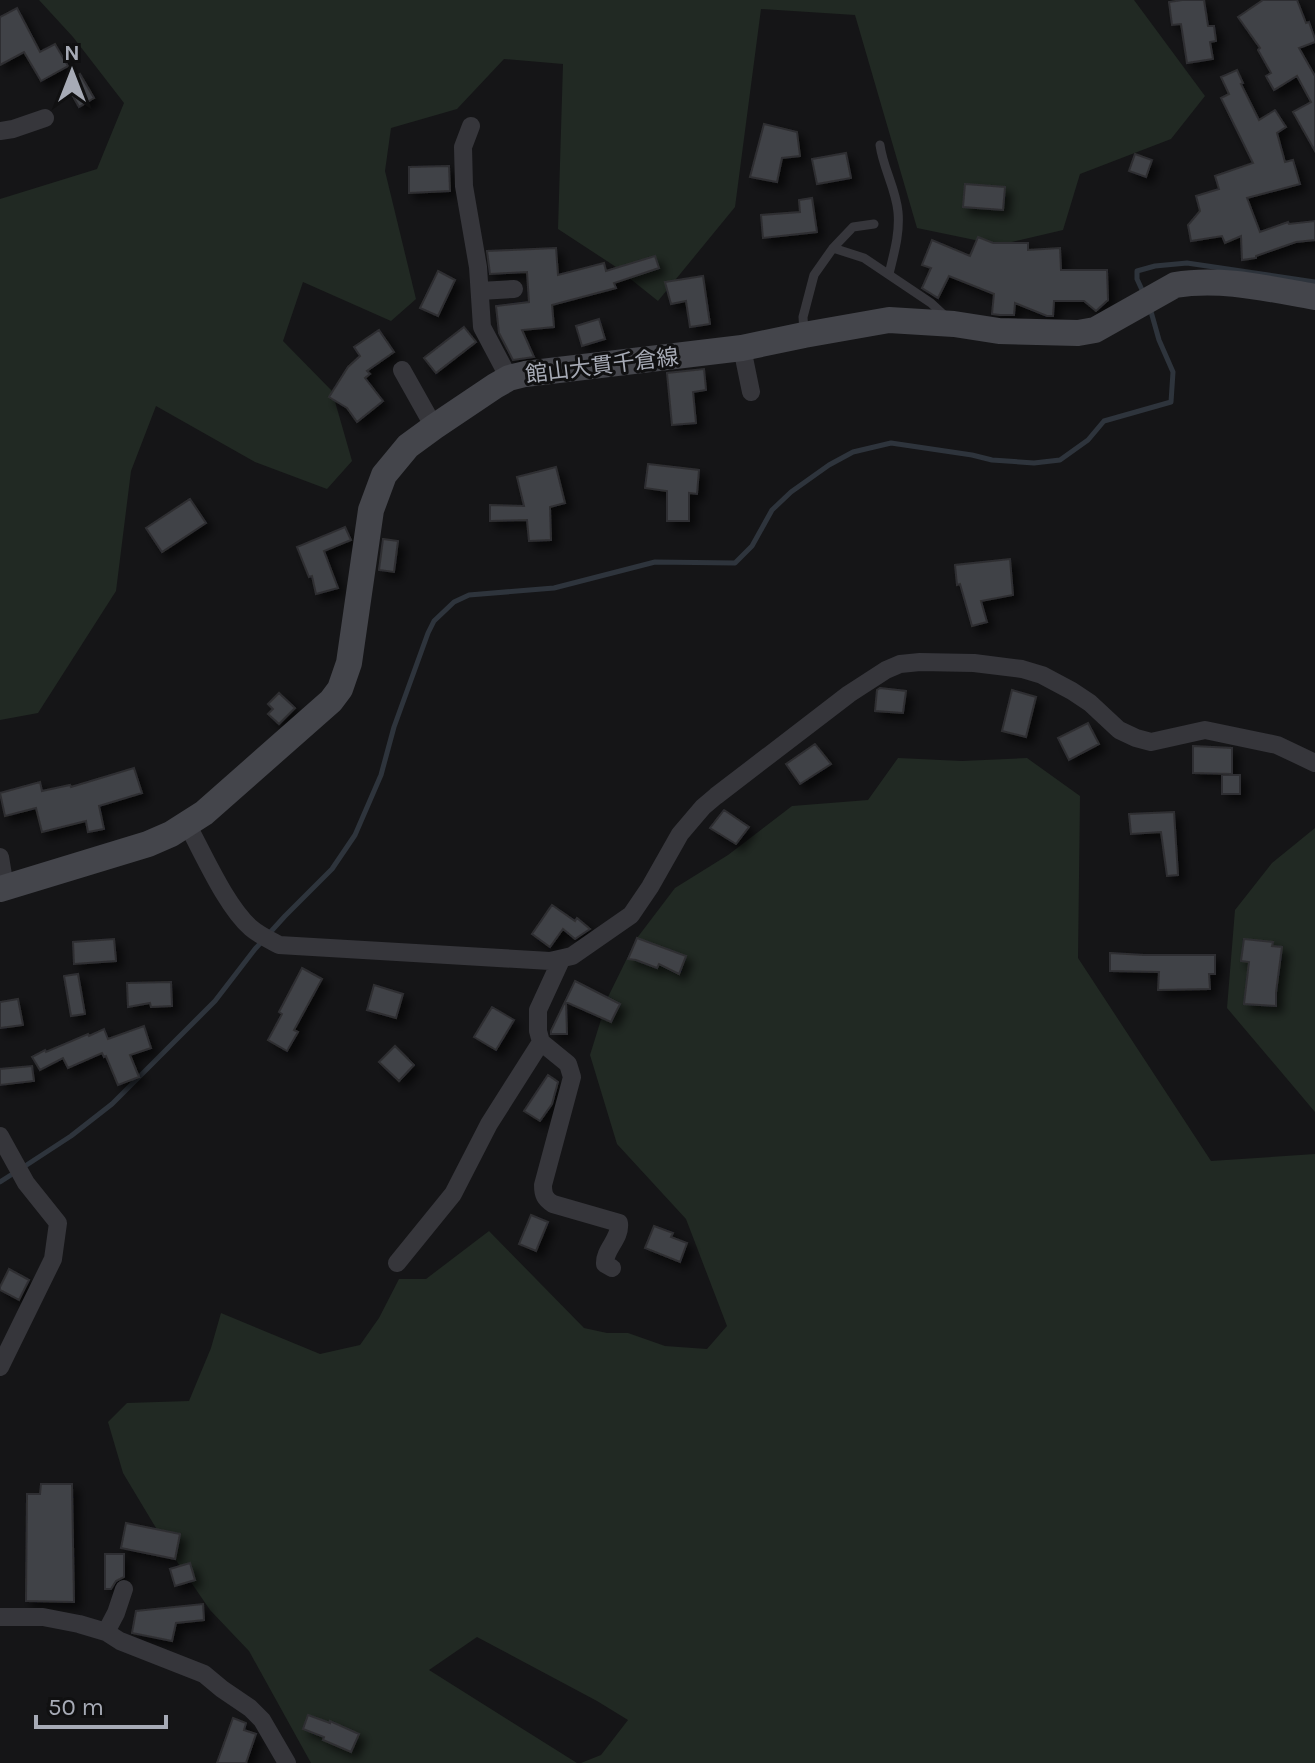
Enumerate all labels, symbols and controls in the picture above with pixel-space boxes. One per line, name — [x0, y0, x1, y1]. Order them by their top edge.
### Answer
north arrow — [32, 32, 112, 112]
text: N — [64, 40, 80, 66]
street label: 館山大貫千倉線 — [524, 344, 680, 388]
scale bar — [36, 1679, 166, 1729]
text: 50 m — [48, 1693, 104, 1721]

